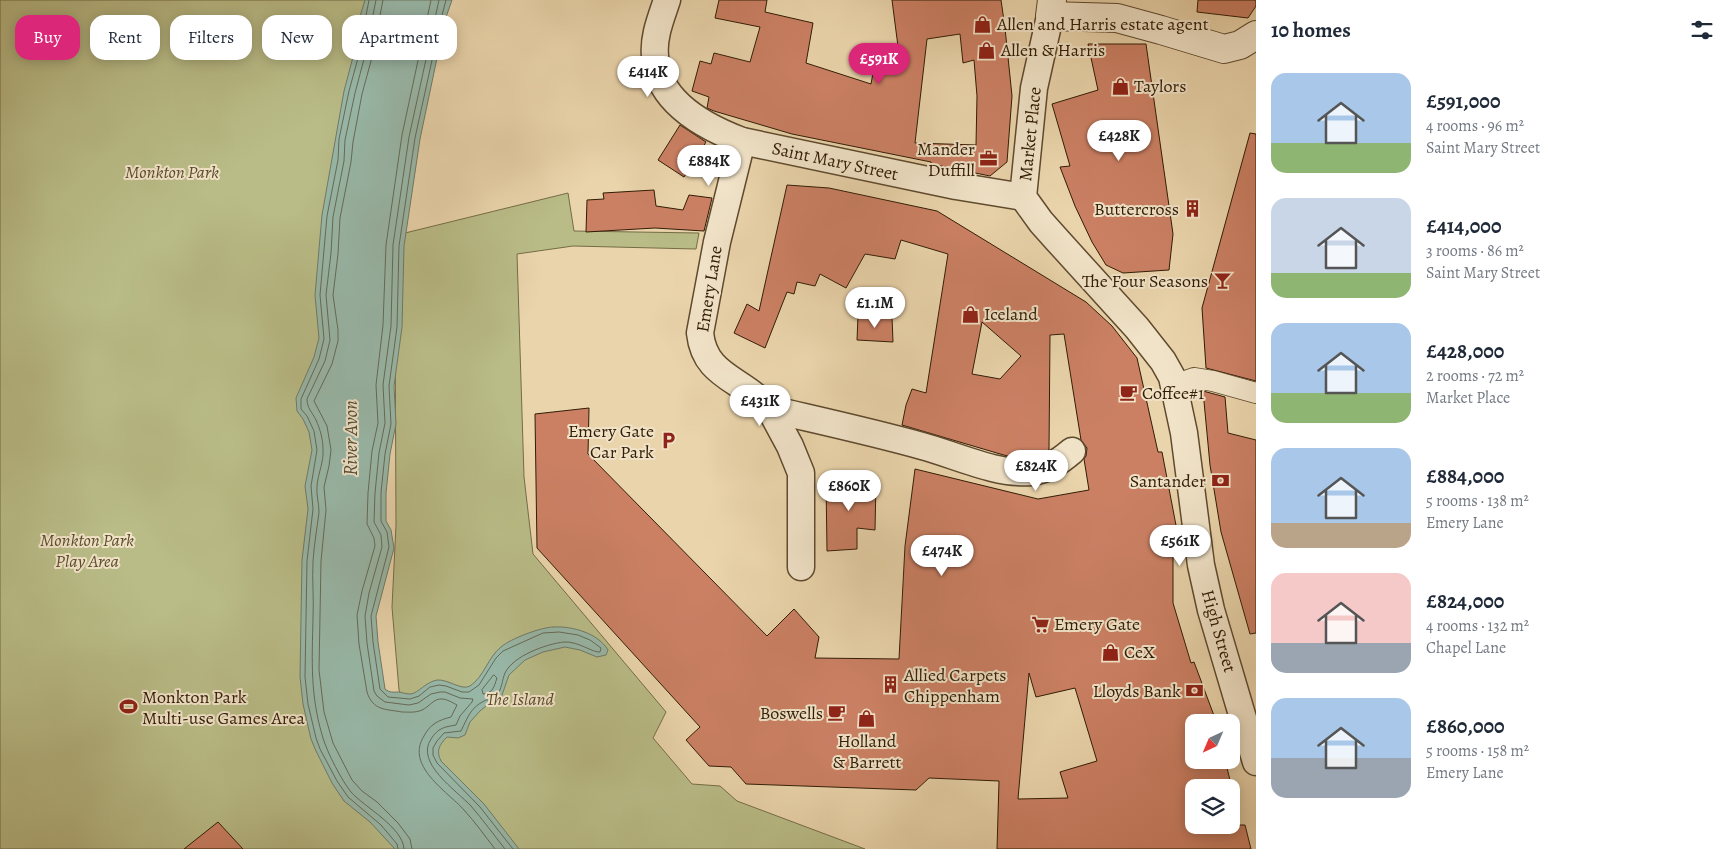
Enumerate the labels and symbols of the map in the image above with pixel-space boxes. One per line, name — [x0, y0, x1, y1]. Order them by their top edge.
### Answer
place label: Allen and Harris estate agent — [996, 12, 1209, 36]
shop icon: Allen and Harris estate agent — [973, 14, 993, 34]
place label: Allen & Harris — [1000, 38, 1105, 62]
shop icon: Allen & Harris — [977, 40, 997, 60]
pin: £591K — [844, 42, 914, 85]
pin: £414K — [613, 56, 683, 98]
place label: Taylors — [1134, 74, 1187, 98]
shop icon: Taylors — [1110, 76, 1130, 96]
street label: Market Place — [1013, 86, 1047, 182]
pin: £428K — [1084, 120, 1154, 162]
street label: Saint Mary Street — [770, 136, 900, 186]
place label: Mander Duffill — [917, 137, 976, 182]
pin: £884K — [674, 144, 744, 187]
office icon: Mander Duffill — [979, 149, 999, 169]
park label: Monkton Park — [125, 160, 219, 184]
place label: Buttercross — [1094, 197, 1179, 221]
building icon: Buttercross — [1183, 199, 1203, 219]
street label: Emery Lane — [690, 244, 728, 334]
place label: The Four Seasons — [1082, 269, 1208, 293]
bar icon: The Four Seasons — [1212, 271, 1232, 291]
pin: £1.1M — [840, 286, 910, 329]
place label: Iceland — [984, 302, 1038, 326]
shop icon: Iceland — [960, 304, 980, 324]
place label: Coffee#1 — [1142, 381, 1204, 405]
cafe icon: Coffee#1 — [1118, 383, 1138, 403]
pin: £431K — [725, 384, 795, 427]
water label: River Avon — [338, 400, 364, 476]
place label: Emery Gate Car Park — [568, 419, 654, 464]
parking icon: Emery Gate Car Park — [658, 431, 678, 451]
pin: £824K — [1001, 450, 1071, 492]
place label: Santander — [1130, 469, 1206, 493]
pin: £860K — [814, 470, 884, 512]
bank icon: Santander — [1210, 471, 1230, 491]
pin: £561K — [1145, 524, 1215, 567]
park label: Monkton Park Play Area — [40, 528, 134, 573]
pin: £474K — [907, 534, 977, 577]
street label: High Street — [1196, 587, 1242, 675]
place label: Emery Gate — [1054, 612, 1140, 636]
supermarket icon: Emery Gate — [1030, 614, 1050, 634]
place label: CeX — [1124, 640, 1155, 664]
shop icon: CeX — [1100, 642, 1120, 662]
place label: Allied Carpets Chippenham — [903, 663, 1007, 708]
building icon: Allied Carpets Chippenham — [880, 675, 900, 695]
place label: Lloyds Bank — [1093, 679, 1181, 703]
bank icon: Lloyds Bank — [1185, 681, 1205, 701]
place label: Monkton Park Multi-use Games Area — [142, 685, 305, 730]
park label: The Island — [486, 687, 555, 711]
sports icon: Monkton Park Multi-use Games Area — [118, 697, 138, 717]
place label: Boswells — [760, 701, 823, 725]
cafe icon: Boswells — [827, 703, 847, 723]
shop icon: Holland & Barrett — [857, 708, 877, 728]
north arrow — [1185, 714, 1240, 769]
place label: Holland & Barrett — [833, 729, 901, 774]

